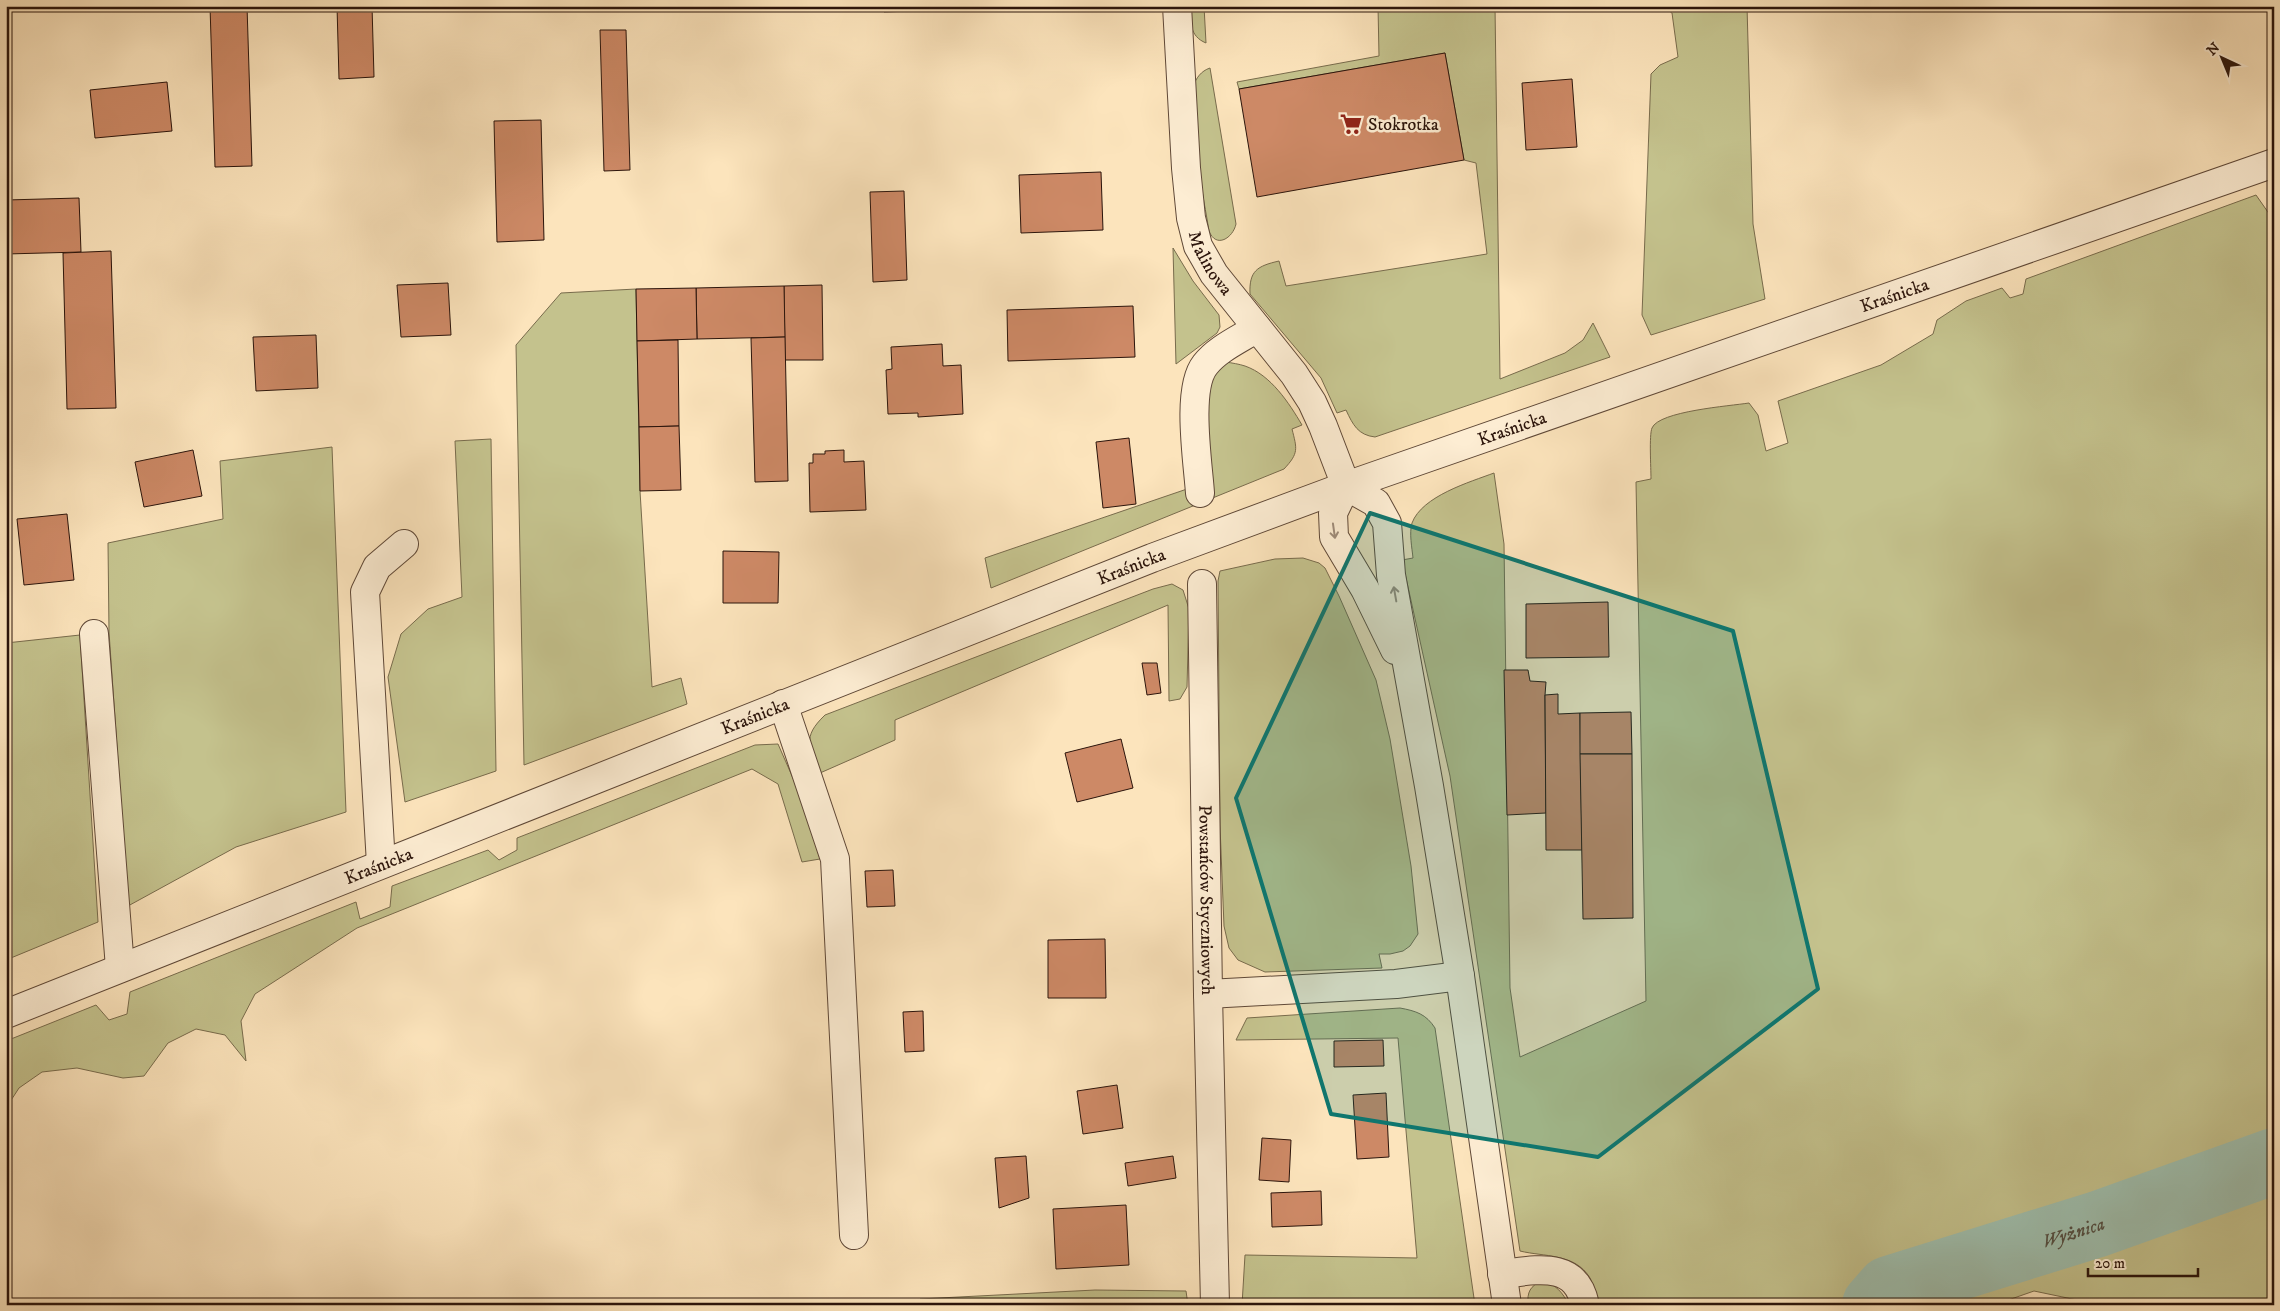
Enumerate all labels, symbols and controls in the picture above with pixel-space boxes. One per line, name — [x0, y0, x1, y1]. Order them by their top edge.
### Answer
north arrow — [2198, 32, 2248, 82]
text: N — [2203, 39, 2224, 60]
supermarket icon: Stokrotka — [1338, 111, 1364, 137]
place label: Stokrotka — [1368, 114, 1439, 136]
street label: Malinowa — [1183, 229, 1237, 301]
street label: Kraśnicka — [1857, 274, 1932, 318]
street label: Kraśnicka — [1475, 407, 1550, 451]
one-way arrow — [1329, 522, 1339, 538]
street label: Kraśnicka — [1094, 544, 1169, 591]
one-way arrow — [1389, 587, 1399, 603]
street label: Kraśnicka — [718, 693, 793, 740]
street label: Powstańców Styczniowych — [1193, 805, 1218, 996]
street label: Kraśnicka — [342, 843, 417, 890]
water label: Wyżnica — [2039, 1213, 2108, 1254]
scale bar — [2088, 1246, 2198, 1278]
text: 20 m — [2095, 1254, 2125, 1273]

